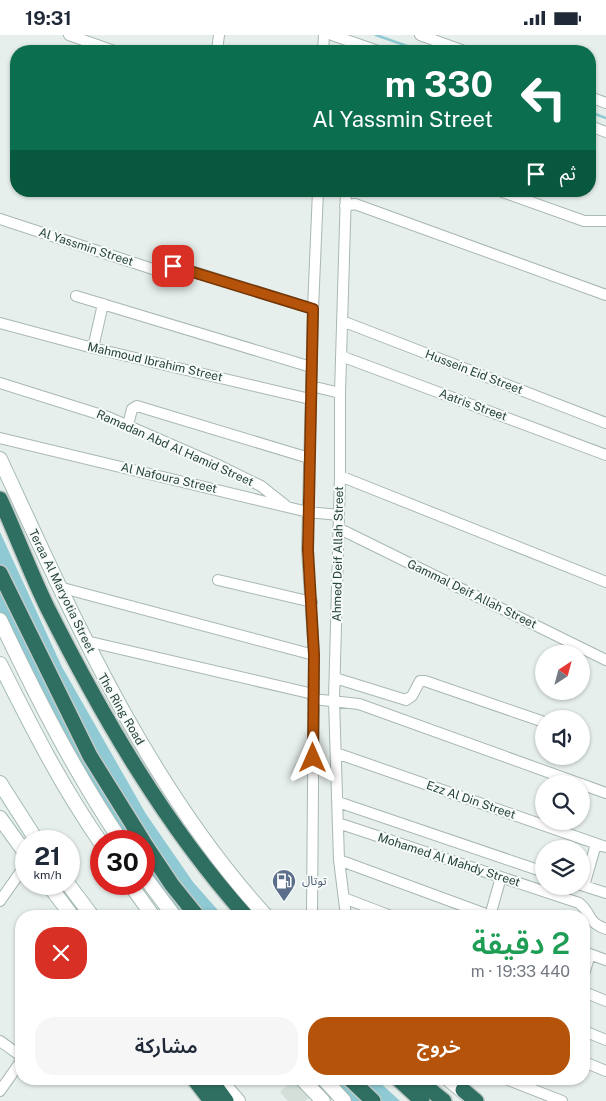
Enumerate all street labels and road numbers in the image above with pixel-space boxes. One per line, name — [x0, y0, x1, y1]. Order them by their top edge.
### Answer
street label: Al Yassmin Street — [37, 225, 135, 269]
street label: Mahmoud Ibrahim Street — [86, 340, 224, 384]
street label: Hussein Eid Street — [423, 347, 525, 397]
street label: Aatris Street — [437, 386, 509, 424]
street label: Ramadan Abd Al Hamid Street — [94, 407, 256, 489]
street label: Al Nafoura Street — [120, 460, 219, 496]
street label: Ahmed Deif Allah Street — [330, 486, 346, 622]
street label: Teraa Al Maryotia Street — [26, 527, 98, 655]
street label: Gammal Deif Allah Street — [405, 557, 539, 632]
street label: The Ring Road — [95, 671, 147, 747]
street label: Ezz Al Din Street — [425, 778, 518, 822]
street label: Mohamed Al Mahdy Street — [376, 830, 522, 890]

